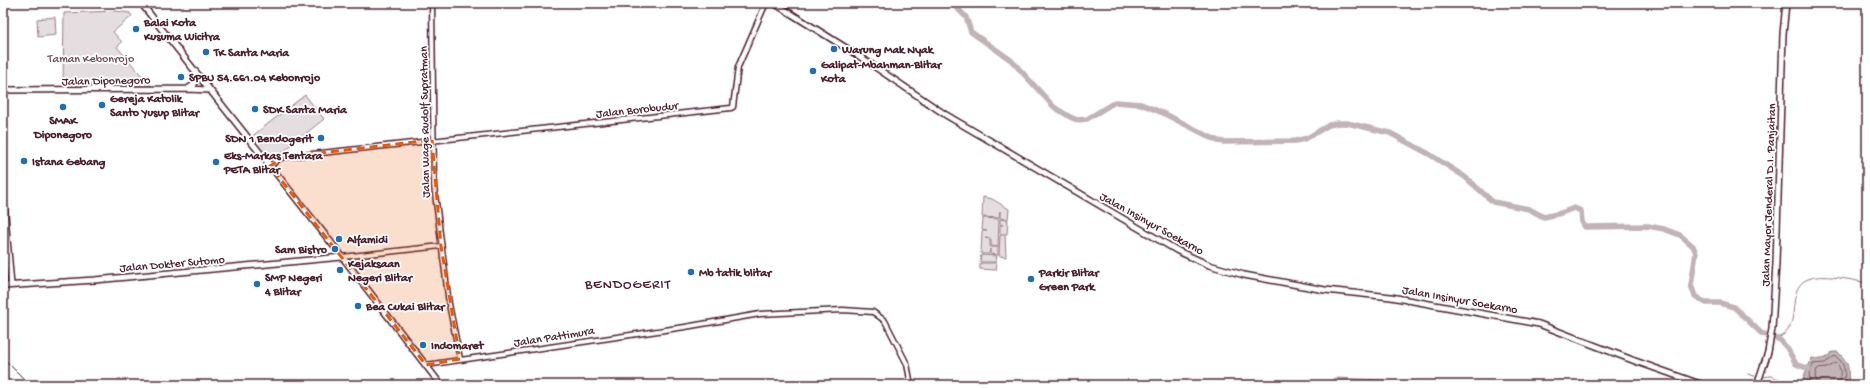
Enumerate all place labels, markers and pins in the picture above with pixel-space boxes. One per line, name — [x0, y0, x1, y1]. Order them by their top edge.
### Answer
place label: Balai Kota Kusuma Wicitra — [143, 17, 221, 45]
marker: Balai Kota Kusuma Wicitra — [131, 24, 141, 34]
marker: Warung Mak Nyak — [829, 44, 839, 54]
place label: Warung Mak Nyak — [841, 44, 935, 58]
marker: TK Santa Maria — [201, 47, 211, 57]
place label: TK Santa Maria — [213, 47, 290, 61]
place label: Galipat-Mbahman-Blitar Kota — [820, 59, 943, 87]
marker: Galipat-Mbahman-Blitar Kota — [808, 66, 818, 76]
marker: SPBU 54.661.04 Kebonrojo — [176, 72, 186, 82]
place label: SPBU 54.661.04 Kebonrojo — [189, 72, 321, 86]
place label: Gereja Katolik Santo Yusup Blitar — [110, 93, 201, 121]
marker: Gereja Katolik Santo Yusup Blitar — [97, 100, 107, 110]
marker: SMAK Diponegoro — [58, 102, 68, 112]
marker: SDK Santa Maria — [250, 104, 260, 114]
place label: SDK Santa Maria — [263, 104, 348, 118]
place label: SMAK Diponegoro — [33, 115, 93, 143]
place label: SDN 1 Bendogerit — [225, 133, 314, 147]
marker: SDN 1 Bendogerit — [316, 133, 326, 143]
place label: Eks-Markas Tentara PETA Blitar — [223, 150, 324, 178]
marker: Istana Gebang — [19, 156, 29, 166]
place label: Istana Gebang — [32, 156, 106, 170]
marker: Eks-Markas Tentara PETA Blitar — [211, 157, 221, 167]
marker: Alfamidi — [334, 234, 344, 244]
place label: Alfamidi — [346, 234, 388, 248]
place label: Sam Bistro — [275, 244, 328, 258]
marker: Sam Bistro — [330, 244, 340, 254]
place label: Kejaksaan Negeri Blitar — [347, 258, 414, 286]
marker: Kejaksaan Negeri Blitar — [335, 265, 345, 275]
marker: Mb tatik blitar — [686, 267, 696, 277]
place label: Mb tatik blitar — [699, 267, 773, 281]
place label: Parkir Blitar Green Park — [1038, 267, 1101, 295]
place label: SMP Negeri 4 Blitar — [264, 272, 323, 300]
marker: Parkir Blitar Green Park — [1026, 274, 1036, 284]
marker: SMP Negeri 4 Blitar — [252, 279, 262, 289]
marker: Bea Cukai Blitar — [353, 301, 363, 311]
place label: Bea Cukai Blitar — [365, 301, 446, 315]
marker: Indomaret — [418, 340, 428, 350]
place label: Indomaret — [431, 340, 484, 354]

